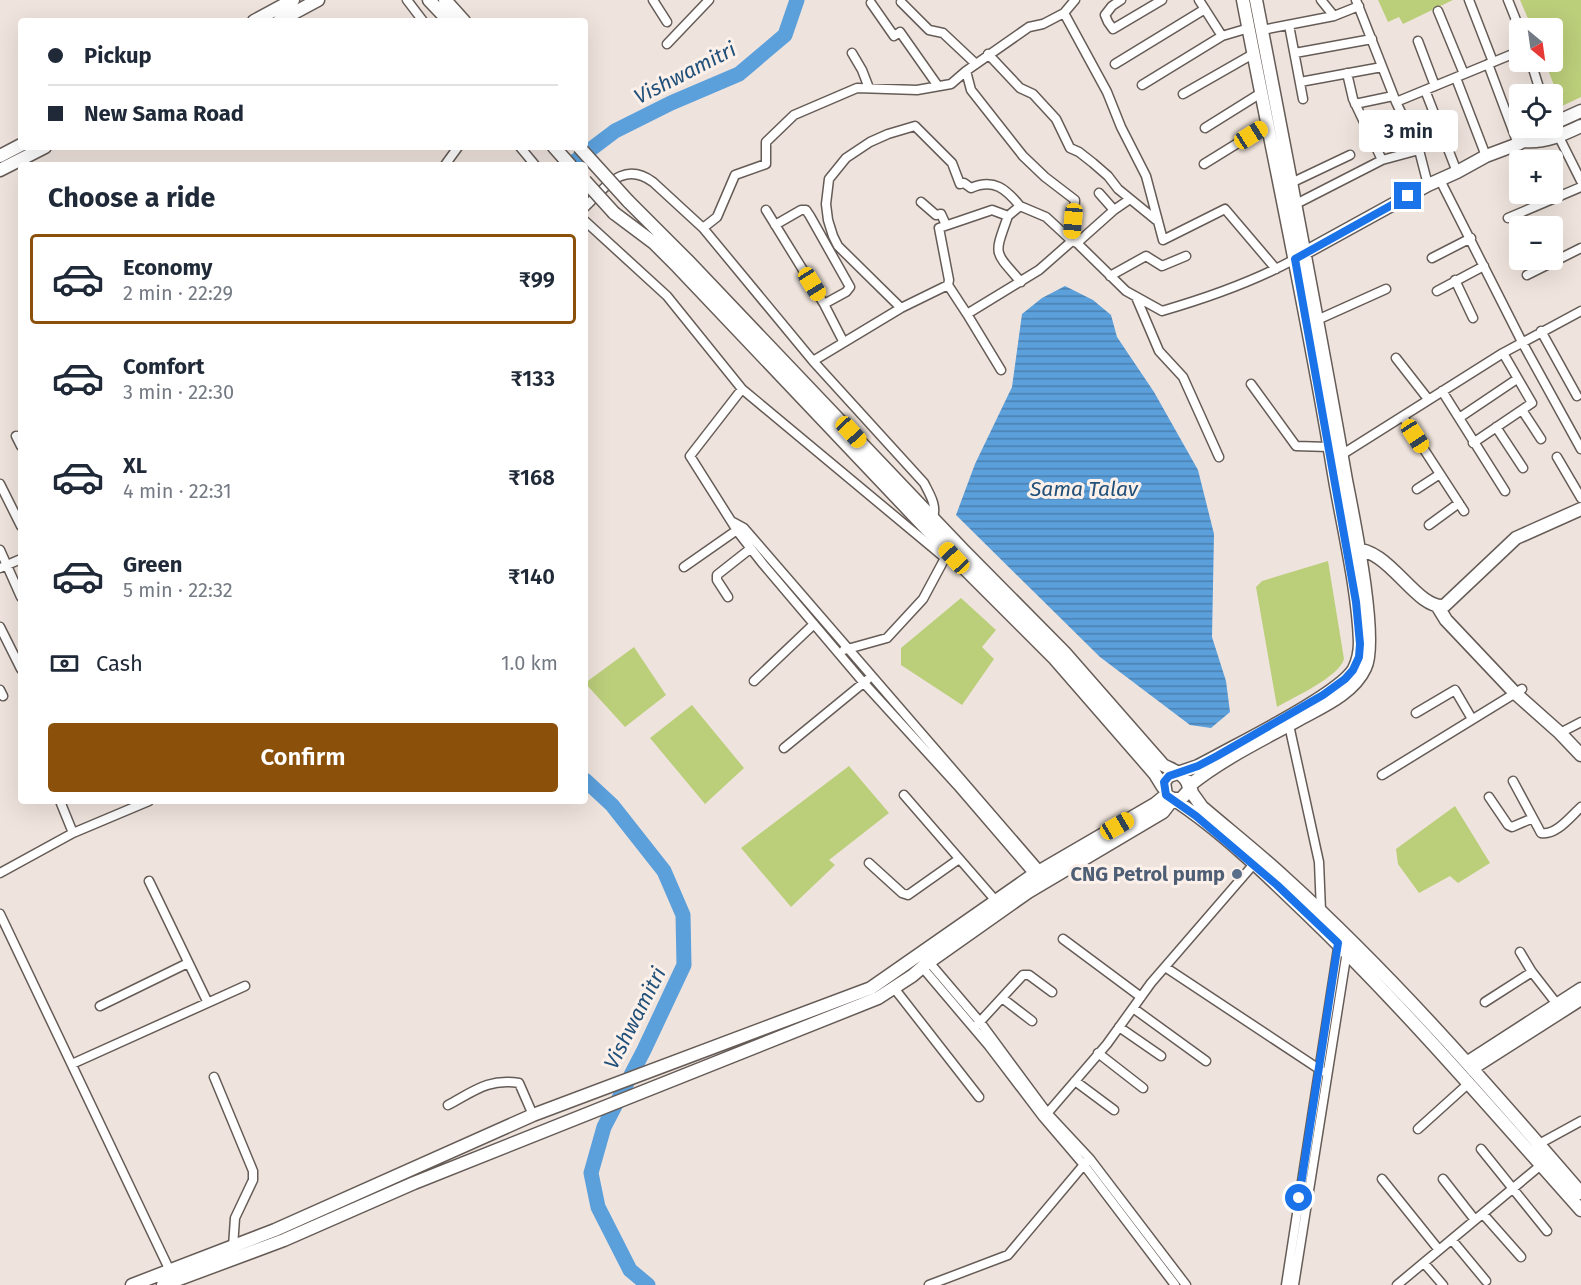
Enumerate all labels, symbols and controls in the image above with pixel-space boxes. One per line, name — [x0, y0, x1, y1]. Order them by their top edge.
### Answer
north arrow — [1509, 18, 1563, 72]
map controls — [1509, 18, 1563, 270]
water label: Vishwamitri — [630, 36, 741, 110]
text: Pickup — [84, 42, 152, 69]
button: locate — [1509, 84, 1563, 138]
text: New Sama Road — [84, 100, 244, 127]
callout: 3 min — [1358, 109, 1458, 151]
car — [1231, 118, 1271, 152]
text: 3 min — [1384, 119, 1433, 143]
button: + — [1509, 150, 1563, 204]
text: Choose a ride — [48, 182, 215, 214]
route end — [1394, 182, 1421, 209]
car — [1062, 202, 1084, 240]
button: − — [1509, 216, 1563, 270]
icon: car — [51, 252, 105, 306]
text: Economy — [123, 254, 212, 281]
car — [795, 264, 829, 304]
text: ₹99 — [519, 266, 555, 293]
text: 2 min · 22:29 — [123, 281, 233, 305]
icon: car — [51, 351, 105, 405]
text: Comfort — [123, 353, 204, 380]
text: ₹133 — [510, 365, 555, 392]
text: 3 min · 22:30 — [123, 380, 234, 404]
car — [832, 413, 870, 451]
car — [1398, 416, 1432, 456]
icon: car — [51, 450, 105, 504]
text: XL — [123, 452, 147, 479]
text: ₹168 — [508, 464, 555, 491]
water label: Sama Talav — [1029, 476, 1139, 502]
text: 4 min · 22:31 — [123, 479, 232, 503]
car — [935, 539, 973, 577]
icon: car — [51, 549, 105, 603]
text: Green — [123, 551, 182, 578]
text: ₹140 — [508, 563, 555, 590]
text: 5 min · 22:32 — [123, 578, 233, 602]
icon: cash — [48, 647, 81, 680]
text: Cash — [96, 650, 143, 677]
text: 1.0 km — [501, 651, 558, 675]
button: Confirm — [48, 723, 558, 792]
car — [1097, 809, 1137, 843]
place label: CNG Petrol pump — [1070, 862, 1225, 886]
marker: CNG Petrol pump — [1230, 867, 1244, 881]
water label: Vishwamitri — [598, 962, 672, 1073]
route start — [1285, 1184, 1312, 1211]

